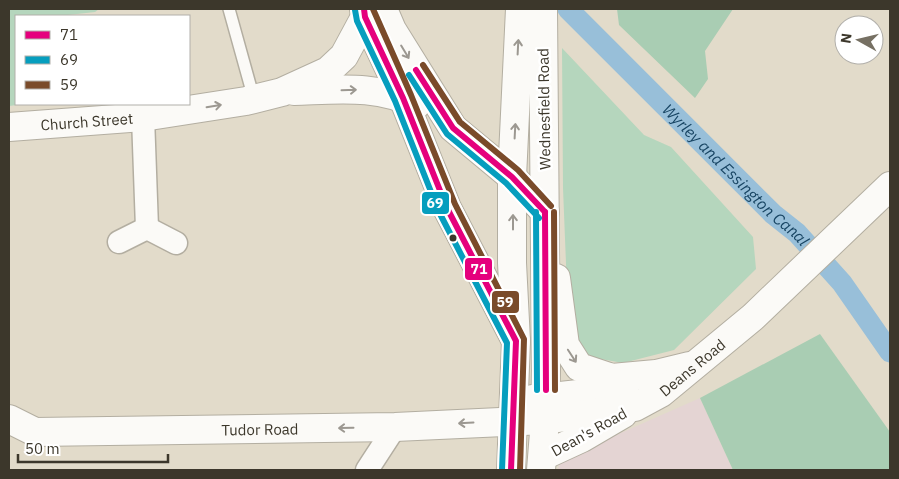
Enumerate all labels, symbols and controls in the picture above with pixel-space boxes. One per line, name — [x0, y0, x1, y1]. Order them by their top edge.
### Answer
legend — [15, 15, 190, 105]
north arrow — [834, 15, 884, 65]
text: 71 — [60, 25, 78, 44]
text: N — [837, 32, 856, 44]
one-way arrow — [514, 39, 523, 55]
one-way arrow — [401, 45, 411, 59]
street label: Wednesfield Road — [533, 48, 555, 170]
text: 69 — [60, 50, 78, 69]
text: 59 — [60, 75, 78, 94]
one-way arrow — [340, 85, 356, 95]
water label: Wyrley and Essington Canal — [658, 99, 814, 250]
one-way arrow — [205, 101, 221, 111]
street label: Church Street — [40, 108, 134, 134]
one-way arrow — [510, 123, 519, 139]
line badge: 69 — [421, 191, 450, 215]
text: 69 — [427, 194, 443, 212]
one-way arrow — [508, 214, 518, 230]
unlabelled marker — [448, 233, 458, 243]
line badge: 71 — [464, 257, 493, 281]
text: 71 — [471, 260, 488, 278]
line badge: 59 — [491, 290, 520, 314]
text: 59 — [497, 293, 513, 311]
street label: Deans Road — [655, 334, 729, 400]
one-way arrow — [567, 349, 577, 363]
street label: Dean's Road — [548, 403, 630, 461]
one-way arrow — [458, 418, 474, 427]
street label: Tudor Road — [221, 419, 299, 439]
one-way arrow — [338, 423, 354, 433]
scale bar — [18, 432, 168, 464]
text: 50 m — [25, 439, 60, 458]

